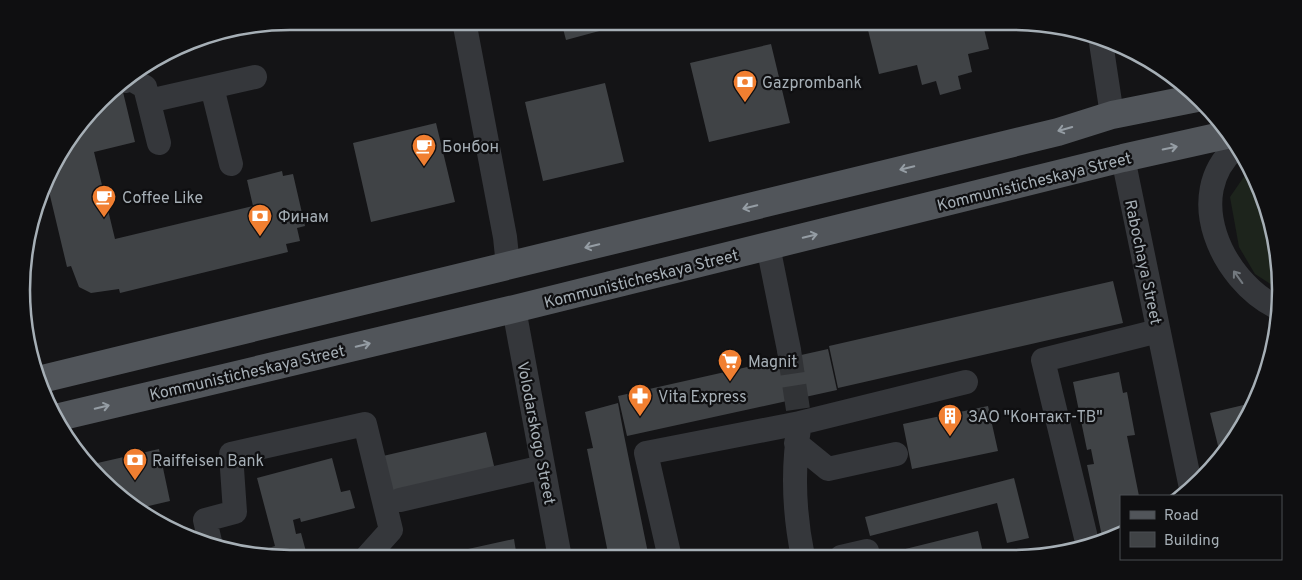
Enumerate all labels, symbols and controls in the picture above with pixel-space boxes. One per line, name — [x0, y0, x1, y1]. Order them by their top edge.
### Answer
bank icon: Gazprombank — [732, 69, 758, 103]
place label: Gazprombank — [762, 74, 862, 94]
one-way arrow — [1058, 125, 1074, 135]
cafe icon: Бонбон — [411, 133, 437, 167]
place label: Бонбон — [442, 138, 499, 158]
one-way arrow — [1162, 142, 1178, 152]
street label: Kommunisticheskaya Street — [935, 149, 1134, 217]
one-way arrow — [900, 164, 916, 174]
cafe icon: Coffee Like — [91, 184, 117, 218]
place label: Coffee Like — [122, 189, 203, 209]
street label: Rabochaya Street — [1119, 198, 1165, 327]
bank icon: Финам — [247, 203, 273, 237]
one-way arrow — [742, 203, 758, 212]
place label: Финам — [278, 208, 329, 228]
one-way arrow — [801, 231, 817, 240]
one-way arrow — [584, 242, 600, 251]
street label: Kommunisticheskaya Street — [542, 246, 741, 314]
one-way arrow — [1233, 270, 1243, 284]
one-way arrow — [354, 340, 370, 349]
street label: Kommunisticheskaya Street — [148, 342, 347, 406]
supermarket icon: Magnit — [717, 348, 743, 382]
place label: Magnit — [748, 353, 797, 373]
street label: Volodarskogo Street — [511, 360, 559, 507]
pharmacy icon: Vita Express — [627, 383, 653, 417]
place label: Vita Express — [658, 388, 747, 408]
one-way arrow — [94, 402, 110, 411]
building icon: ЗАО "Контакт-ТВ" — [937, 403, 963, 437]
place label: ЗАО "Контакт-ТВ" — [968, 408, 1103, 428]
bank icon: Raiffeisen Bank — [122, 447, 148, 481]
place label: Raiffeisen Bank — [152, 452, 264, 472]
legend — [1120, 495, 1282, 560]
text: Road — [1164, 507, 1199, 526]
text: Building — [1164, 532, 1219, 551]

